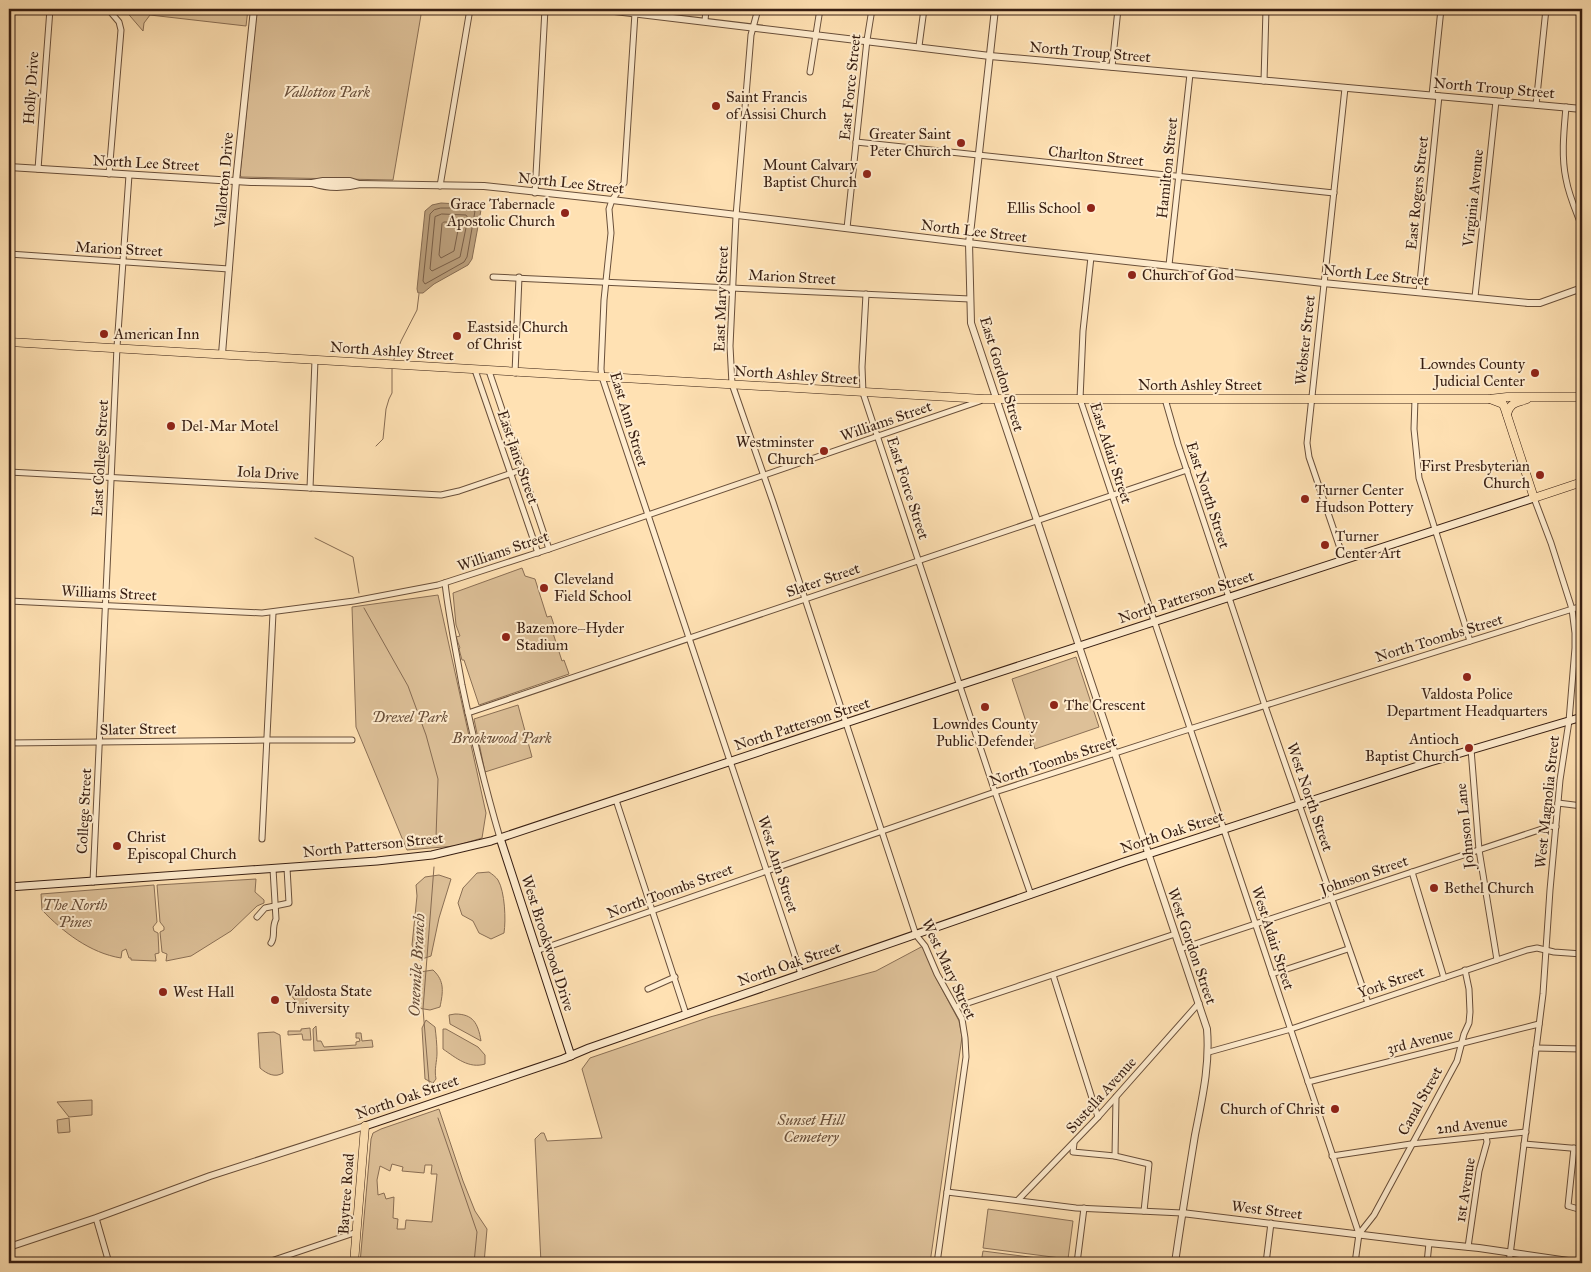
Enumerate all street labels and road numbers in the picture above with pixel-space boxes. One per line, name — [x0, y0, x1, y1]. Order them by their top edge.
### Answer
street label: East Force Street — [835, 32, 865, 141]
street label: North Troup Street — [1029, 38, 1152, 66]
street label: Holly Drive — [19, 51, 43, 125]
street label: North Troup Street — [1433, 74, 1556, 102]
street label: Hamilton Street — [1153, 116, 1181, 219]
street label: Vallotton Drive — [211, 132, 237, 229]
street label: East Rogers Street — [1402, 135, 1432, 251]
street label: Charlton Street — [1047, 142, 1145, 170]
street label: Virginia Avenue — [1459, 148, 1487, 249]
street label: North Lee Street — [92, 151, 200, 175]
street label: North Lee Street — [517, 168, 626, 198]
street label: North Lee Street — [920, 216, 1029, 247]
street label: Marion Street — [75, 238, 164, 260]
street label: East Mary Street — [710, 245, 732, 352]
street label: North Lee Street — [1322, 260, 1431, 290]
street label: Marion Street — [748, 266, 837, 288]
street label: Webster Street — [1291, 293, 1319, 386]
street label: East Gordon Street — [976, 314, 1028, 434]
street label: North Ashley Street — [329, 338, 455, 364]
street label: North Ashley Street — [733, 362, 859, 388]
street label: East Ann Street — [606, 370, 652, 469]
street label: North Ashley Street — [1138, 376, 1263, 394]
street label: Williams Street — [838, 397, 935, 445]
street label: East College Street — [88, 398, 112, 517]
street label: East Adair Street — [1086, 400, 1136, 506]
street label: East Jane Street — [493, 408, 543, 507]
street label: East Force Street — [883, 434, 933, 542]
street label: East North Street — [1182, 439, 1234, 551]
street label: Iola Drive — [237, 462, 299, 484]
street label: Williams Street — [455, 527, 552, 575]
street label: Slater Street — [784, 559, 863, 601]
street label: North Patterson Street — [1116, 566, 1257, 627]
street label: Williams Street — [61, 582, 158, 605]
street label: North Toombs Street — [1373, 610, 1506, 666]
street label: North Patterson Street — [732, 693, 873, 754]
street label: Slater Street — [99, 719, 177, 739]
street label: North Toombs Street — [987, 732, 1120, 790]
street label: West Magnolia Street — [1531, 734, 1563, 869]
street label: West North Street — [1283, 740, 1337, 854]
street label: College Street — [73, 767, 95, 854]
street label: Johnson Lane — [1452, 782, 1480, 872]
street label: North Oak Street — [1118, 807, 1227, 857]
street label: West Ann Street — [754, 813, 802, 915]
street label: North Patterson Street — [302, 829, 445, 861]
street label: Johnson Street — [1316, 851, 1411, 900]
street label: North Toombs Street — [605, 860, 736, 922]
street label: West Brookwood Drive — [517, 873, 579, 1013]
street label: West Adair Street — [1248, 884, 1298, 993]
street label: West Gordon Street — [1164, 885, 1221, 1007]
street label: West Mary Street — [918, 916, 980, 1023]
street label: North Oak Street — [735, 938, 844, 990]
street label: York Street — [1355, 962, 1427, 1002]
street label: 3rd Avenue — [1385, 1024, 1455, 1058]
street label: Sustella Avenue — [1062, 1053, 1140, 1137]
street label: Canal Street — [1394, 1063, 1447, 1138]
street label: North Oak Street — [353, 1071, 462, 1123]
street label: 2nd Avenue — [1436, 1112, 1508, 1138]
street label: Baytree Road — [334, 1152, 358, 1235]
street label: 1st Avenue — [1451, 1156, 1479, 1224]
street label: West Street — [1231, 1197, 1304, 1223]

